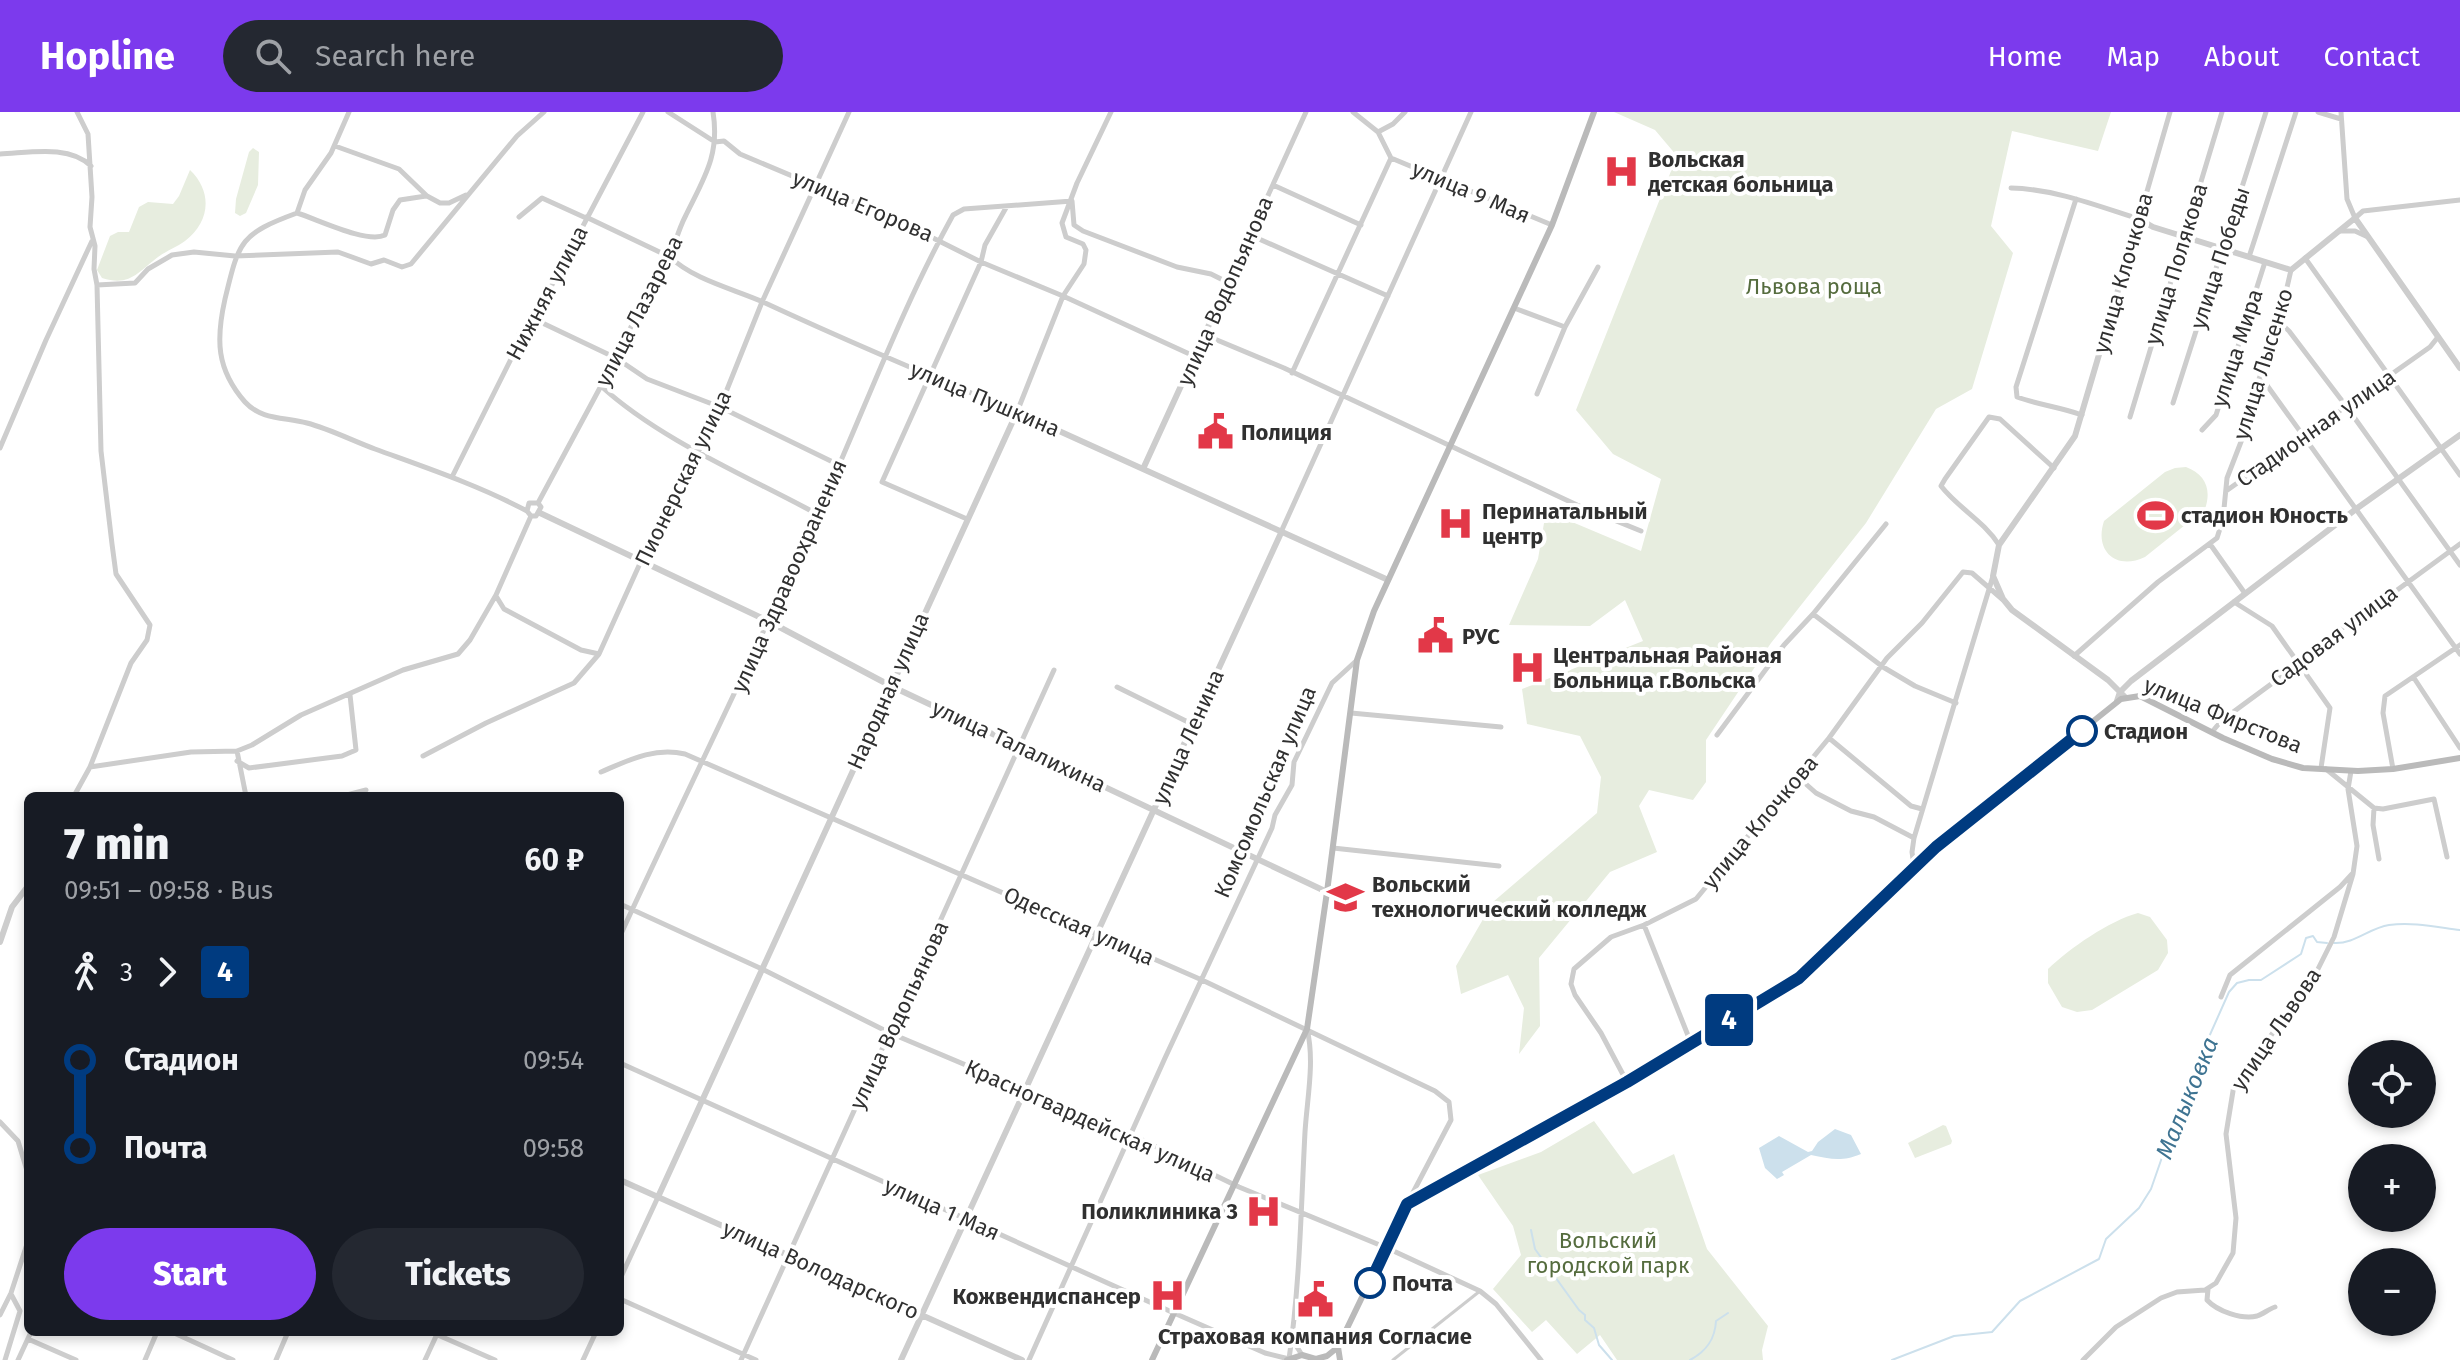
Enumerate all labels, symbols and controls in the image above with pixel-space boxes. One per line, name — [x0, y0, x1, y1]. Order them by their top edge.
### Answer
search box — [223, 20, 783, 92]
text: Hopline — [40, 33, 175, 79]
icon: search — [251, 34, 295, 78]
text: Search here — [315, 38, 475, 74]
text: Home — [1988, 40, 2062, 73]
text: Map — [2106, 40, 2160, 73]
text: About — [2204, 40, 2279, 73]
text: Contact — [2323, 40, 2420, 73]
place label: Вольская детская больница — [1648, 146, 1834, 198]
hospital icon: Вольская детская больница — [1603, 153, 1641, 191]
street label: улица 9 Мая — [1408, 155, 1534, 229]
street label: улица Егорова — [788, 164, 938, 248]
street label: улица Полякова — [2139, 180, 2213, 348]
street label: улица Победы — [2184, 184, 2256, 332]
street label: улица Клочкова — [2087, 190, 2159, 356]
street label: улица Водопьянова — [1171, 192, 1279, 390]
street label: Нижняя улица — [500, 221, 594, 365]
street label: улица Лазарева — [589, 231, 689, 391]
park label: Львова роща — [1746, 273, 1882, 300]
street label: улица Лысенко — [2227, 285, 2299, 443]
street label: улица Мира — [2205, 286, 2269, 410]
street label: улица Пушкина — [906, 355, 1064, 443]
street label: Стадионная улица — [2231, 363, 2401, 493]
street label: Пионерская улица — [629, 386, 737, 570]
public building icon: Полиция — [1196, 413, 1234, 451]
place label: Полиция — [1241, 419, 1332, 446]
street label: улица Здравоохранения — [725, 455, 853, 697]
sports icon: стадион Юность — [2136, 496, 2174, 534]
place label: Перинатальный центр — [1482, 498, 1648, 550]
place label: стадион Юность — [2181, 502, 2348, 529]
hospital icon: Перинатальный центр — [1437, 505, 1475, 543]
street label: Садовая улица — [2265, 579, 2403, 693]
street label: Народная улица — [841, 608, 935, 774]
public building icon: РУС — [1417, 617, 1455, 655]
place label: РУС — [1462, 623, 1500, 650]
place label: Центральная Районая Больница г.Вольска — [1553, 642, 1782, 694]
hospital icon: Центральная Районая Больница г.Вольска — [1508, 649, 1546, 687]
street label: улица Ленина — [1146, 665, 1230, 809]
street label: улица Фирстова — [2140, 671, 2306, 759]
street label: Комсомольская улица — [1208, 682, 1322, 902]
street label: улица Талалихина — [928, 694, 1110, 798]
marker: Стадион — [2067, 716, 2097, 746]
place label: Стадион — [2104, 718, 2188, 745]
street label: улица Клочкова — [1696, 750, 1824, 894]
text: 7 min — [64, 818, 170, 871]
text: 60 ₽ — [525, 842, 584, 878]
place label: Вольский технологический колледж — [1372, 871, 1647, 923]
text: 09:51 – 09:58 · Bus — [64, 875, 273, 906]
school or university icon: Вольский технологический колледж — [1327, 878, 1365, 916]
street label: Одесская улица — [999, 881, 1159, 971]
street label: улица Водопьянова — [844, 917, 954, 1113]
icon: walk — [64, 950, 108, 994]
icon: forward — [145, 950, 189, 994]
text: 4 — [217, 955, 233, 988]
text: 3 — [120, 957, 133, 988]
street label: улица Львова — [2225, 962, 2327, 1096]
line badge: 4 — [1703, 994, 1755, 1046]
text: 4 — [1721, 1003, 1737, 1036]
water label: Малыковка — [2150, 1033, 2224, 1163]
map controls — [2348, 1040, 2436, 1336]
button: locate — [2348, 1040, 2436, 1128]
text: Стадион — [124, 1042, 239, 1078]
text: 09:54 — [523, 1045, 584, 1076]
street label: Красногвардейская улица — [961, 1054, 1219, 1188]
text: Почта — [124, 1130, 207, 1166]
text: 09:58 — [522, 1133, 584, 1164]
button: + — [2348, 1144, 2436, 1232]
street label: улица 1 Мая — [880, 1172, 1004, 1246]
hospital icon: Поликлиника 3 — [1245, 1192, 1283, 1230]
place label: Поликлиника 3 — [1081, 1198, 1238, 1225]
street label: улица Володарского — [719, 1215, 923, 1325]
park label: Вольский городской парк — [1527, 1227, 1690, 1279]
button: Start — [64, 1228, 316, 1320]
button: Tickets — [332, 1228, 584, 1320]
button: − — [2348, 1248, 2436, 1336]
marker: Почта — [1355, 1268, 1385, 1298]
place label: Почта — [1392, 1270, 1453, 1297]
hospital icon: Кожвендиспансер — [1148, 1277, 1186, 1315]
public building icon: Страховая компания Согласие — [1296, 1281, 1334, 1319]
place label: Кожвендиспансер — [952, 1283, 1141, 1310]
place label: Страховая компания Согласие — [1158, 1323, 1472, 1350]

